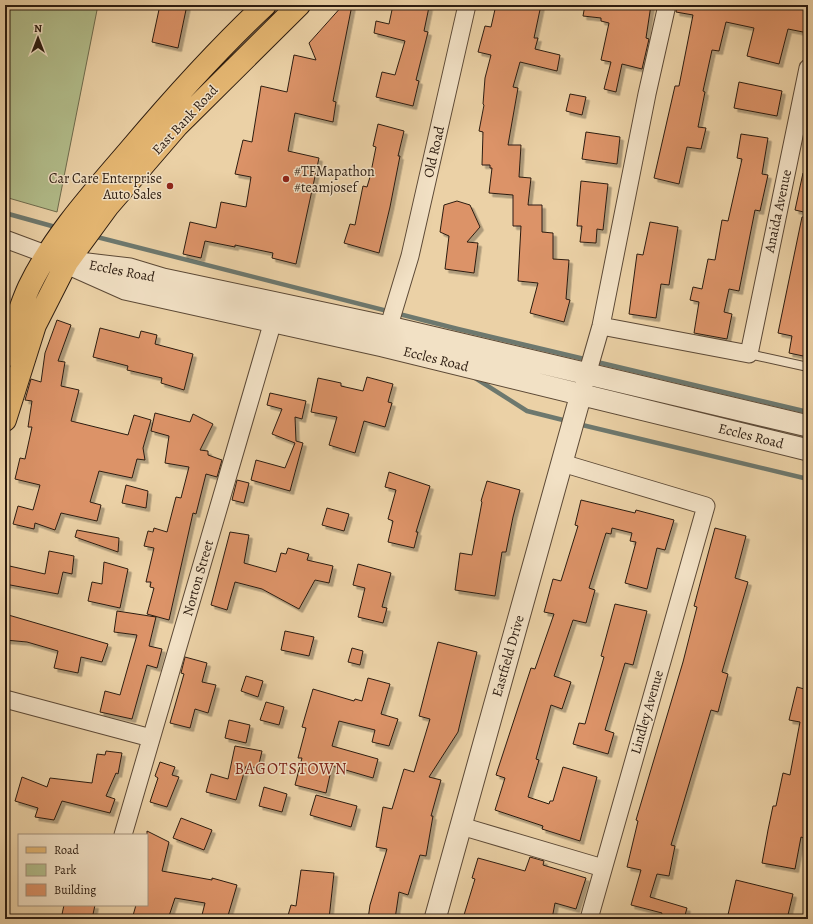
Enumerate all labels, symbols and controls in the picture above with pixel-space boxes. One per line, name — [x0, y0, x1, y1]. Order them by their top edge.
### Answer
north arrow — [18, 18, 58, 58]
text: N — [34, 21, 42, 36]
street label: East Bank Road — [148, 81, 223, 159]
street label: Old Road — [419, 124, 449, 180]
place label: #TFMapathon #teamjosef — [294, 162, 375, 197]
street label: Anaida Avenue — [760, 168, 796, 255]
place label: Car Care Enterprise Auto Sales — [49, 169, 162, 204]
marker: #TFMapathon #teamjosef — [281, 174, 291, 184]
marker: Car Care Enterprise Auto Sales — [165, 181, 175, 191]
street label: Eccles Road — [87, 255, 157, 287]
street label: Eccles Road — [401, 342, 471, 376]
street label: Eccles Road — [716, 419, 786, 453]
street label: Norton Street — [178, 537, 218, 618]
street label: Eastfield Drive — [487, 613, 529, 699]
street label: Lindley Avenue — [626, 668, 668, 756]
district label: BAGOTSTOWN — [234, 758, 348, 780]
legend — [18, 834, 148, 906]
text: Road — [54, 842, 80, 858]
text: Park — [54, 862, 77, 878]
text: Building — [54, 882, 96, 898]

